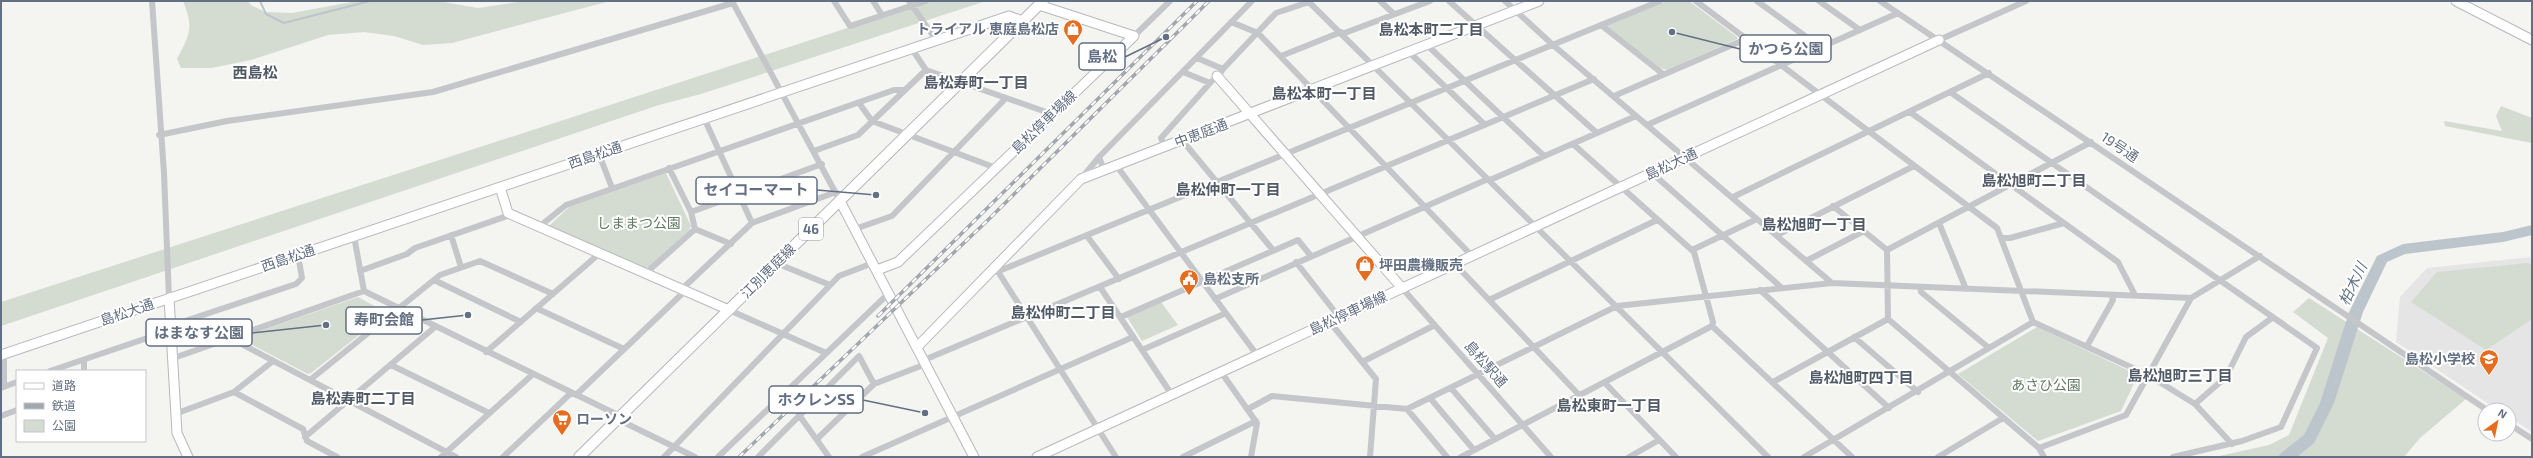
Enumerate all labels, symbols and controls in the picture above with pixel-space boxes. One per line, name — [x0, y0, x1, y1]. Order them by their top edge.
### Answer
shop icon: トライアル 恵庭島松店 — [1062, 18, 1084, 46]
place label: トライアル 恵庭島松店 — [916, 20, 1059, 37]
district label: 島松本町二丁目 — [1378, 20, 1484, 38]
callout: かつら公園 — [1740, 35, 1831, 62]
text: かつら公園 — [1748, 39, 1824, 57]
callout: 島松 — [1079, 43, 1125, 70]
text: 島松 — [1087, 47, 1117, 65]
district label: 西島松 — [232, 63, 278, 81]
district label: 島松寿町一丁目 — [923, 73, 1029, 91]
district label: 島松本町一丁目 — [1271, 84, 1377, 102]
street label: 島松停車場線 — [1008, 86, 1080, 157]
street label: 中恵庭通 — [1172, 115, 1230, 151]
street label: 19号通 — [2098, 128, 2142, 165]
street label: 西島松通 — [566, 137, 624, 172]
street label: 島松大通 — [1642, 144, 1700, 183]
district label: 島松旭町二丁目 — [1981, 171, 2087, 189]
callout: セイコーマート — [696, 177, 817, 204]
text: セイコーマート — [703, 180, 809, 198]
district label: 島松仲町一丁目 — [1175, 180, 1281, 198]
park label: しままつ公園 — [597, 214, 681, 231]
district label: 島松旭町一丁目 — [1761, 215, 1867, 233]
road number: 46 — [799, 218, 823, 240]
street label: 西島松通 — [259, 240, 317, 275]
street label: 江別恵庭線 — [737, 240, 798, 301]
shop icon: 坪田農機販売 — [1354, 254, 1376, 282]
place label: 坪田農機販売 — [1379, 256, 1463, 273]
water label: 柏木川 — [2334, 258, 2371, 308]
public building icon: 島松支所 — [1178, 268, 1200, 296]
place label: 島松支所 — [1203, 270, 1259, 287]
street label: 島松停車場線 — [1306, 287, 1389, 338]
street label: 島松大通 — [98, 294, 156, 329]
district label: 島松仲町二丁目 — [1010, 303, 1116, 321]
callout: 寿町会館 — [346, 307, 422, 334]
text: 寿町会館 — [354, 310, 414, 328]
callout: はまなす公園 — [146, 319, 252, 346]
text: はまなす公園 — [154, 323, 244, 341]
street label: 島松駅通 — [1462, 337, 1511, 390]
school or university icon: 島松小学校 — [2478, 348, 2500, 376]
place label: 島松小学校 — [2405, 350, 2475, 367]
district label: 島松旭町三丁目 — [2127, 366, 2233, 384]
district label: 島松旭町四丁目 — [1808, 368, 1914, 386]
legend — [16, 370, 146, 442]
park label: あさひ公園 — [2011, 376, 2081, 393]
text: 道路 — [52, 378, 76, 392]
callout: ホクレンSS — [769, 386, 863, 413]
district label: 島松寿町二丁目 — [310, 389, 416, 407]
text: ホクレンSS — [777, 390, 855, 408]
district label: 島松東町一丁目 — [1556, 396, 1662, 414]
text: 鉄道 — [52, 398, 76, 412]
north arrow — [2477, 402, 2517, 442]
text: N — [2496, 406, 2510, 421]
supermarket icon: ローソン — [551, 408, 573, 436]
place label: ローソン — [576, 410, 632, 427]
text: 公園 — [52, 418, 76, 432]

